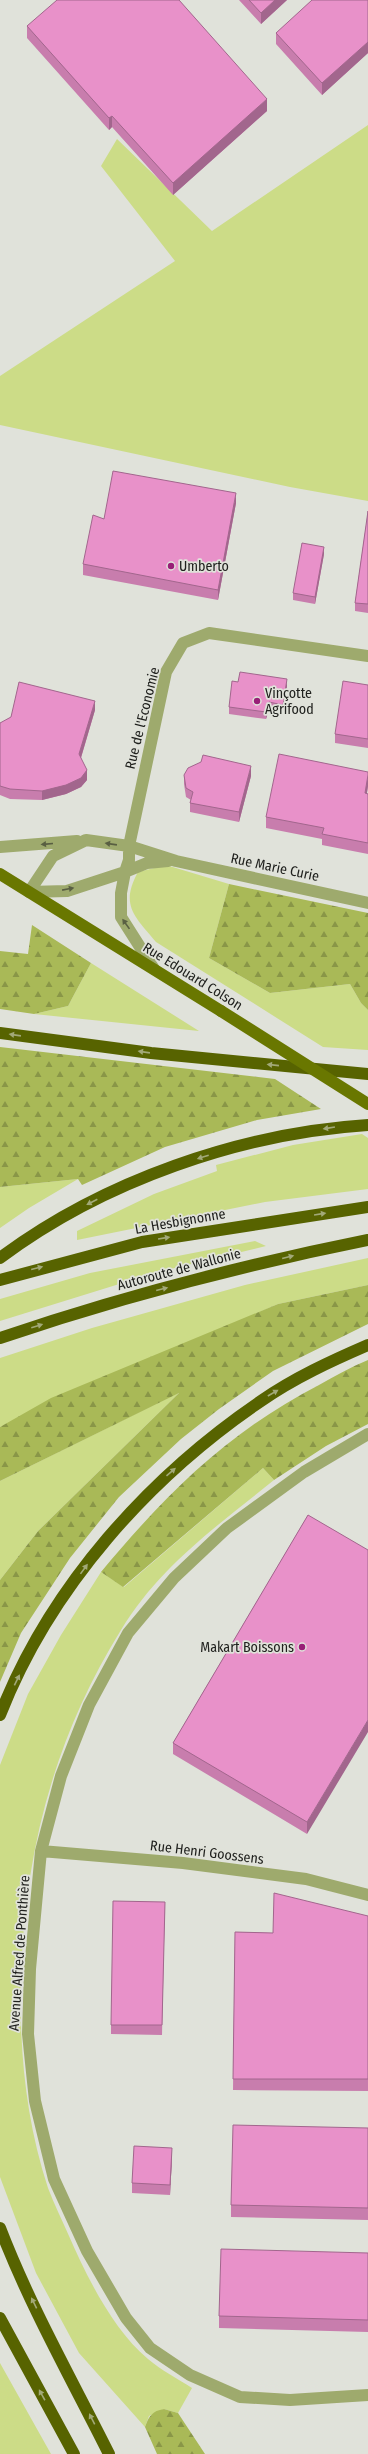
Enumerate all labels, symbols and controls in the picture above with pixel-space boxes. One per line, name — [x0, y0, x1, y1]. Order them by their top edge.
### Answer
place label: Umberto — [179, 558, 229, 575]
marker: Umberto — [166, 561, 176, 571]
street label: Rue de l'Economie — [122, 665, 163, 771]
place label: Vinçotte Agrifood — [265, 685, 314, 718]
marker: Vinçotte Agrifood — [252, 696, 262, 706]
one-way arrow — [41, 841, 53, 848]
one-way arrow — [105, 841, 117, 847]
street label: Rue Marie Curie — [229, 850, 321, 885]
one-way arrow — [62, 886, 74, 892]
one-way arrow — [122, 919, 130, 930]
street label: Rue Edouard Colson — [140, 939, 246, 1014]
one-way arrow — [9, 1032, 21, 1038]
one-way arrow — [138, 1049, 150, 1055]
one-way arrow — [267, 1061, 279, 1068]
one-way arrow — [323, 1125, 335, 1131]
one-way arrow — [196, 1154, 208, 1160]
one-way arrow — [87, 1199, 98, 1206]
street label: La Hesbignonne — [134, 1205, 227, 1238]
one-way arrow — [314, 1211, 326, 1217]
one-way arrow — [158, 1235, 170, 1241]
street label: Autoroute de Wallonie — [116, 1245, 243, 1294]
one-way arrow — [281, 1253, 294, 1259]
one-way arrow — [31, 1265, 43, 1271]
one-way arrow — [155, 1285, 168, 1291]
one-way arrow — [31, 1323, 43, 1329]
one-way arrow — [268, 1390, 279, 1397]
one-way arrow — [165, 1468, 176, 1477]
one-way arrow — [80, 1564, 88, 1575]
place label: Makart Boissons — [200, 1639, 294, 1656]
marker: Makart Boissons — [297, 1642, 307, 1652]
one-way arrow — [14, 1674, 20, 1686]
street label: Rue Henri Goossens — [149, 1837, 265, 1868]
street label: Avenue Alfred de Ponthière — [6, 1875, 33, 2031]
one-way arrow — [31, 2297, 37, 2309]
one-way arrow — [39, 2389, 45, 2401]
one-way arrow — [89, 2413, 95, 2425]

